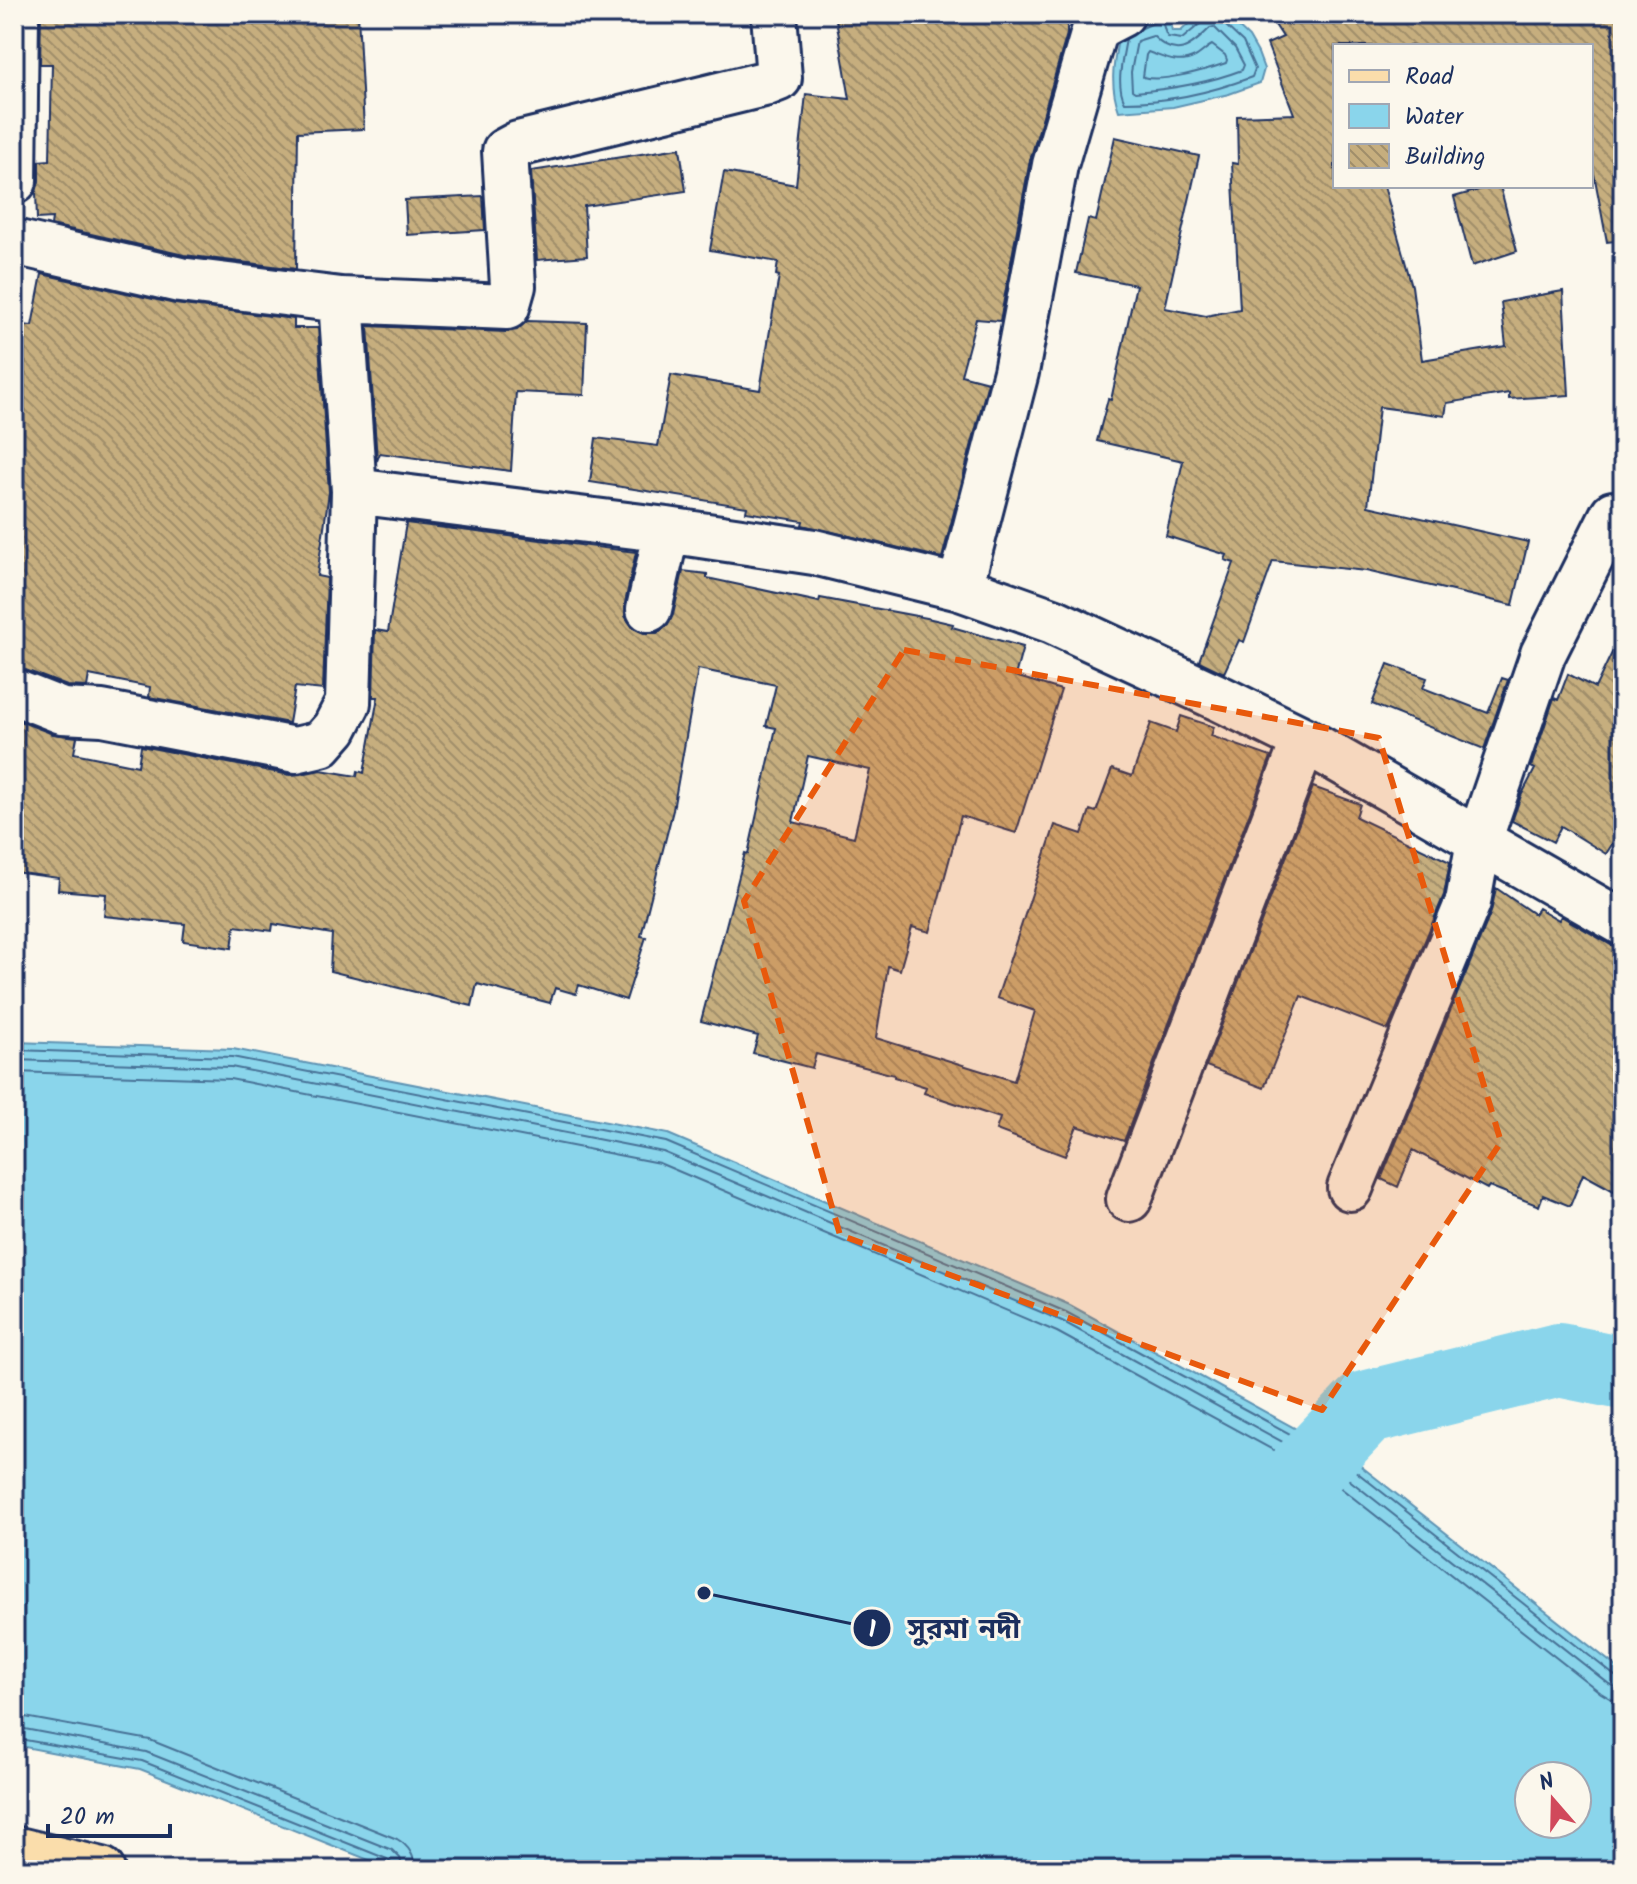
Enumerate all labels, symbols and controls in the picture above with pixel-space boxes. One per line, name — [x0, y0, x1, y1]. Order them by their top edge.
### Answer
legend — [1333, 44, 1593, 188]
text: Road — [1405, 58, 1454, 97]
text: Water — [1405, 98, 1465, 137]
text: Building — [1405, 138, 1485, 177]
callout: সুরমা নদী — [852, 1602, 1036, 1654]
text: সুরমা নদী — [907, 1608, 1021, 1653]
text: 1 — [868, 1611, 876, 1650]
north arrow — [1513, 1760, 1593, 1840]
text: N — [1535, 1765, 1560, 1802]
scale bar — [48, 1788, 170, 1838]
text: 20 m — [60, 1798, 115, 1837]

